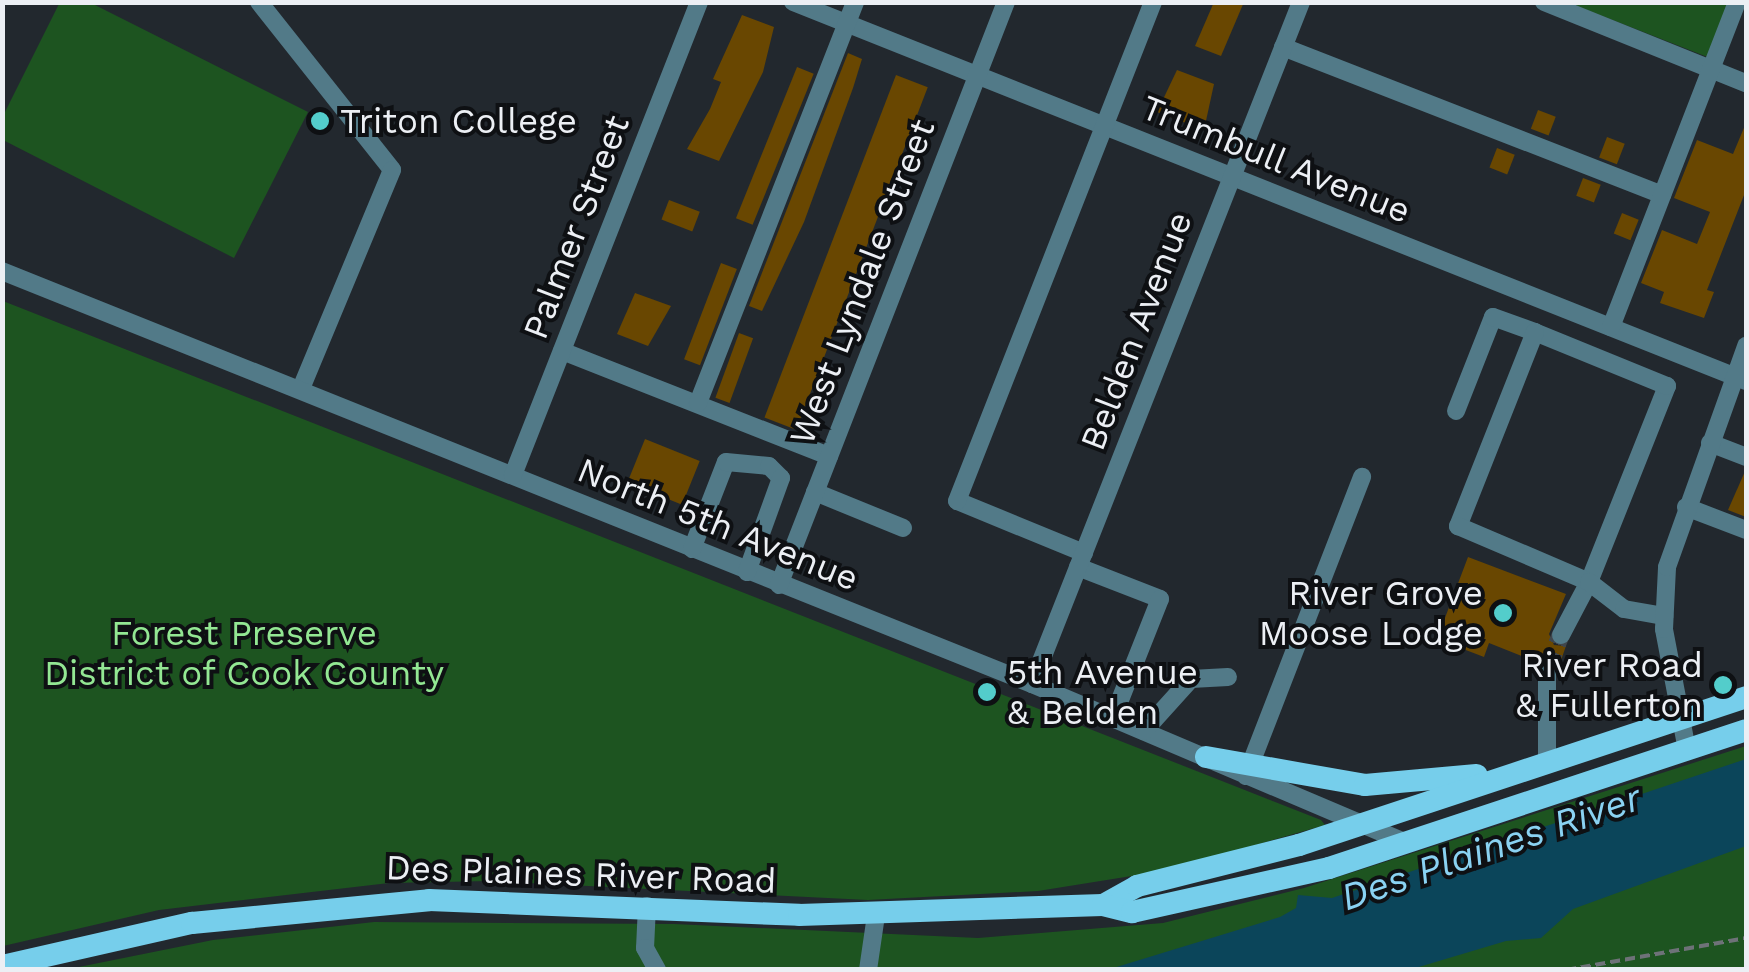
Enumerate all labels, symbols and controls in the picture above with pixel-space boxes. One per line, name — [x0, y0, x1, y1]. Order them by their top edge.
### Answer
street label: Trumbull Avenue — [1134, 85, 1418, 233]
place label: Triton College — [340, 100, 577, 142]
street label: Palmer Street — [514, 109, 638, 345]
marker: Triton College — [309, 110, 331, 132]
street label: West Lyndale Street — [781, 113, 943, 451]
street label: Belden Avenue — [1071, 205, 1201, 457]
street label: North 5th Avenue — [571, 448, 865, 600]
place label: River Grove Moose Lodge — [1259, 572, 1483, 654]
marker: River Grove Moose Lodge — [1492, 602, 1514, 624]
park label: Forest Preserve District of Cook County — [43, 612, 445, 694]
place label: River Road & Fullerton — [1516, 644, 1703, 726]
place label: 5th Avenue & Belden — [1007, 651, 1199, 733]
marker: River Road & Fullerton — [1712, 674, 1734, 696]
marker: 5th Avenue & Belden — [976, 681, 998, 703]
water label: Des Plaines River — [1335, 775, 1647, 921]
street label: Des Plaines River Road — [385, 846, 777, 902]

